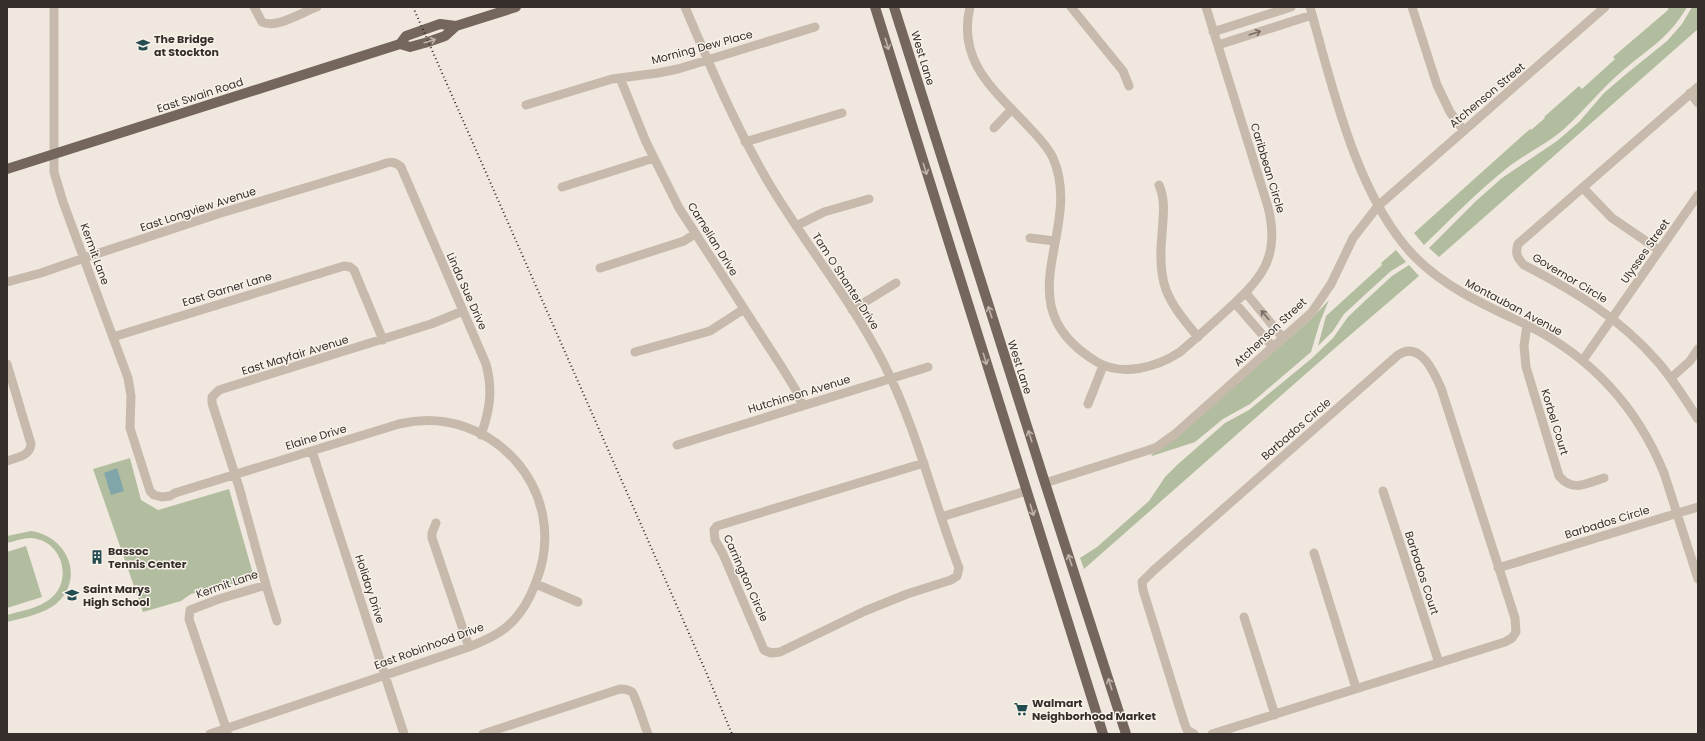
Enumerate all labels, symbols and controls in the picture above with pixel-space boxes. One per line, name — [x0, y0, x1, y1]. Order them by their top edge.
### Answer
street label: Morning Dew Place — [650, 26, 755, 68]
street label: West Lane — [907, 29, 939, 87]
one-way arrow — [1248, 29, 1260, 37]
place label: The Bridge at Stockton — [154, 31, 219, 60]
school or university icon: The Bridge at Stockton — [135, 37, 151, 53]
one-way arrow — [423, 37, 436, 44]
one-way arrow — [884, 38, 891, 51]
street label: Atchenson Street — [1446, 59, 1528, 131]
street label: East Swain Road — [155, 73, 245, 117]
street label: Caribbean Circle — [1247, 121, 1289, 215]
one-way arrow — [922, 162, 929, 175]
street label: East Longview Avenue — [138, 183, 258, 235]
street label: Carnelian Drive — [684, 199, 742, 279]
street label: Ulysses Street — [1617, 215, 1673, 287]
street label: Kermit Lane — [76, 221, 114, 287]
street label: Tam O Shanter Drive — [809, 229, 883, 333]
street label: Governor Circle — [1529, 249, 1611, 307]
street label: Linda Sue Drive — [443, 250, 491, 332]
street label: East Garner Lane — [180, 268, 274, 310]
street label: Montauban Avenue — [1462, 275, 1566, 340]
street label: Atchenson Street — [1230, 294, 1310, 370]
one-way arrow — [986, 307, 994, 319]
one-way arrow — [1260, 310, 1269, 321]
street label: East Mayfair Avenue — [240, 331, 351, 379]
street label: West Lane — [1004, 338, 1036, 396]
one-way arrow — [982, 353, 989, 366]
street label: Hutchinson Avenue — [746, 371, 852, 417]
street label: Korbel Court — [1537, 387, 1573, 457]
street label: Barbados Circle — [1258, 394, 1335, 464]
street label: Elaine Drive — [284, 420, 349, 454]
one-way arrow — [1026, 430, 1033, 443]
street label: Barbados Circle — [1563, 501, 1651, 542]
one-way arrow — [1029, 504, 1037, 516]
street label: Barbados Court — [1401, 529, 1443, 617]
street label: Carrington Circle — [720, 532, 772, 624]
place label: Bassoc Tennis Center — [108, 543, 187, 572]
building icon: Bassoc Tennis Center — [89, 549, 105, 565]
street label: Holiday Drive — [351, 552, 389, 626]
one-way arrow — [1066, 553, 1073, 566]
street label: Kermit Lane — [194, 566, 260, 602]
place label: Saint Marys High School — [83, 581, 150, 610]
school or university icon: Saint Marys High School — [64, 587, 80, 603]
street label: East Robinhood Drive — [372, 619, 486, 673]
one-way arrow — [1106, 677, 1113, 690]
place label: Walmart Neighborhood Market — [1032, 695, 1156, 724]
supermarket icon: Walmart Neighborhood Market — [1013, 701, 1029, 717]

